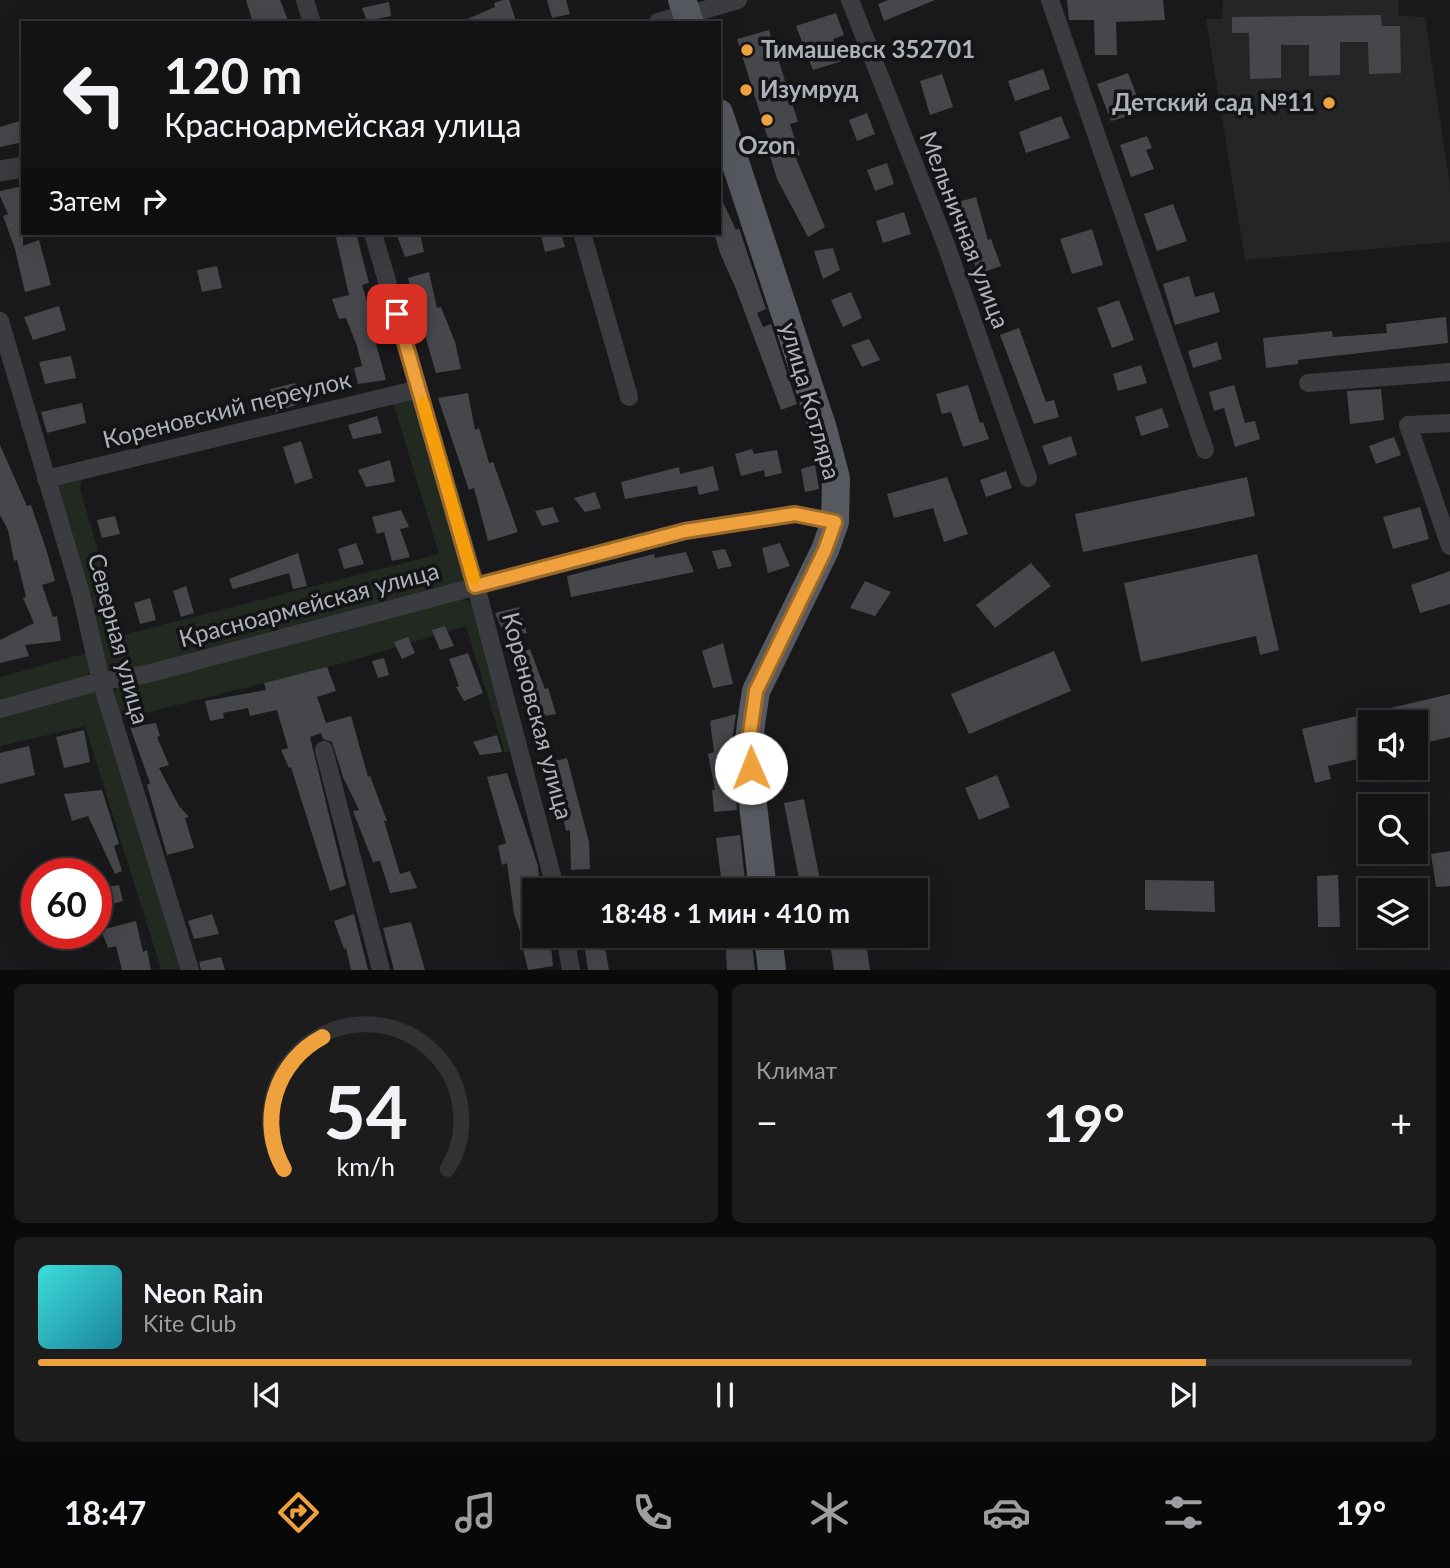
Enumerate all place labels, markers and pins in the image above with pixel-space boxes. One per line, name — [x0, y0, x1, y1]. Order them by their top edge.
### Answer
place label: Тимашевск 352701 — [761, 34, 975, 63]
marker: Тимашевск 352701 — [739, 42, 755, 58]
place label: Изумруд — [760, 74, 858, 103]
marker: Изумруд — [738, 82, 754, 98]
place label: Детский сад №11 — [1112, 87, 1315, 116]
marker: Детский сад №11 — [1321, 95, 1337, 111]
marker: Ozon — [759, 112, 775, 128]
place label: Ozon — [738, 130, 796, 159]
pin — [367, 284, 427, 344]

